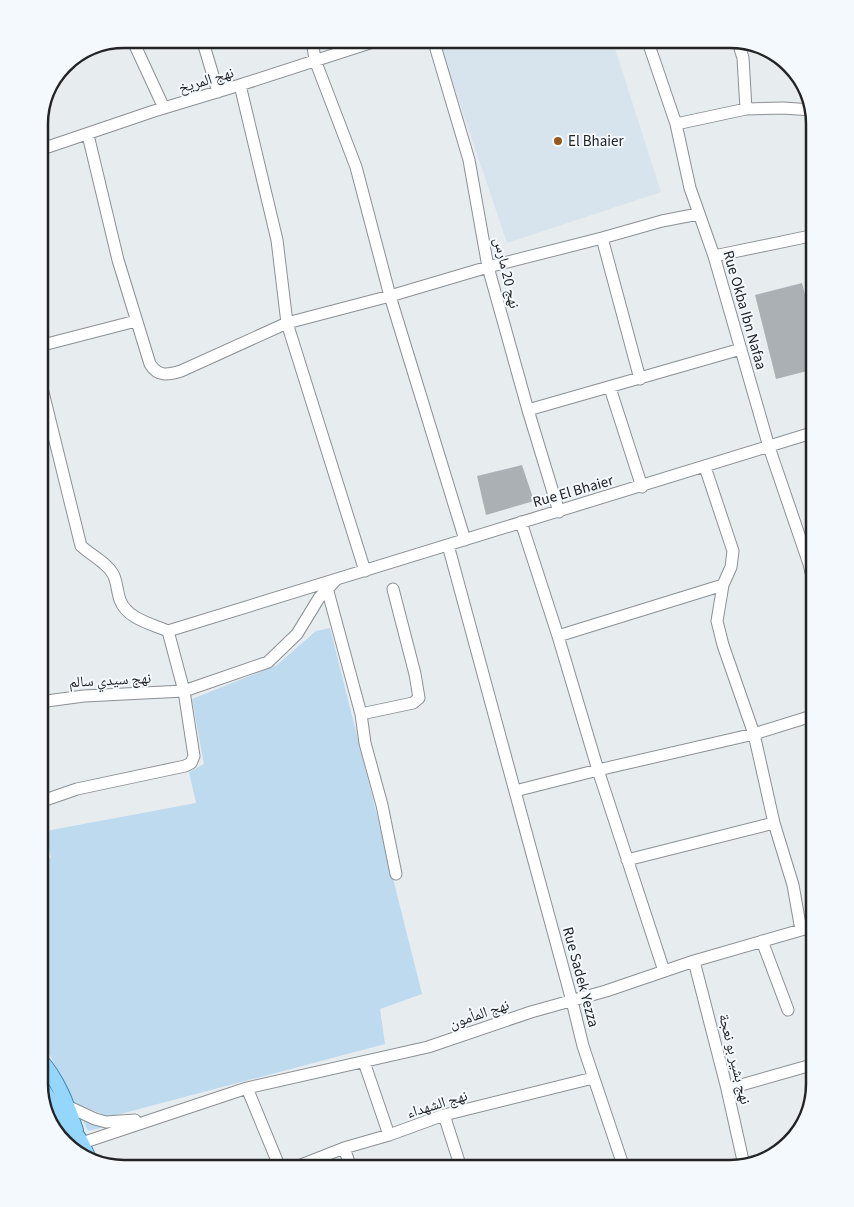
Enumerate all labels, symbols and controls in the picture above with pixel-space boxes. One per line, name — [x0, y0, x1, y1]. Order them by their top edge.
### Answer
street label: نهج المريخ — [176, 62, 236, 99]
place label: El Bhaier — [568, 131, 624, 152]
marker: El Bhaier — [552, 135, 564, 147]
street label: نهج 20 مارس — [488, 235, 525, 311]
street label: Rue Okba Ibn Nafaa — [717, 248, 772, 372]
street label: Rue El Bhaier — [530, 470, 617, 513]
street label: نهج سيدي سالم — [68, 668, 152, 694]
street label: Rue Sadek Yezza — [557, 925, 604, 1030]
street label: نهج المأمون — [446, 994, 512, 1035]
street label: نهج بشير بو نعجة — [713, 1012, 756, 1107]
street label: نهج الشهداء — [404, 1085, 470, 1124]

